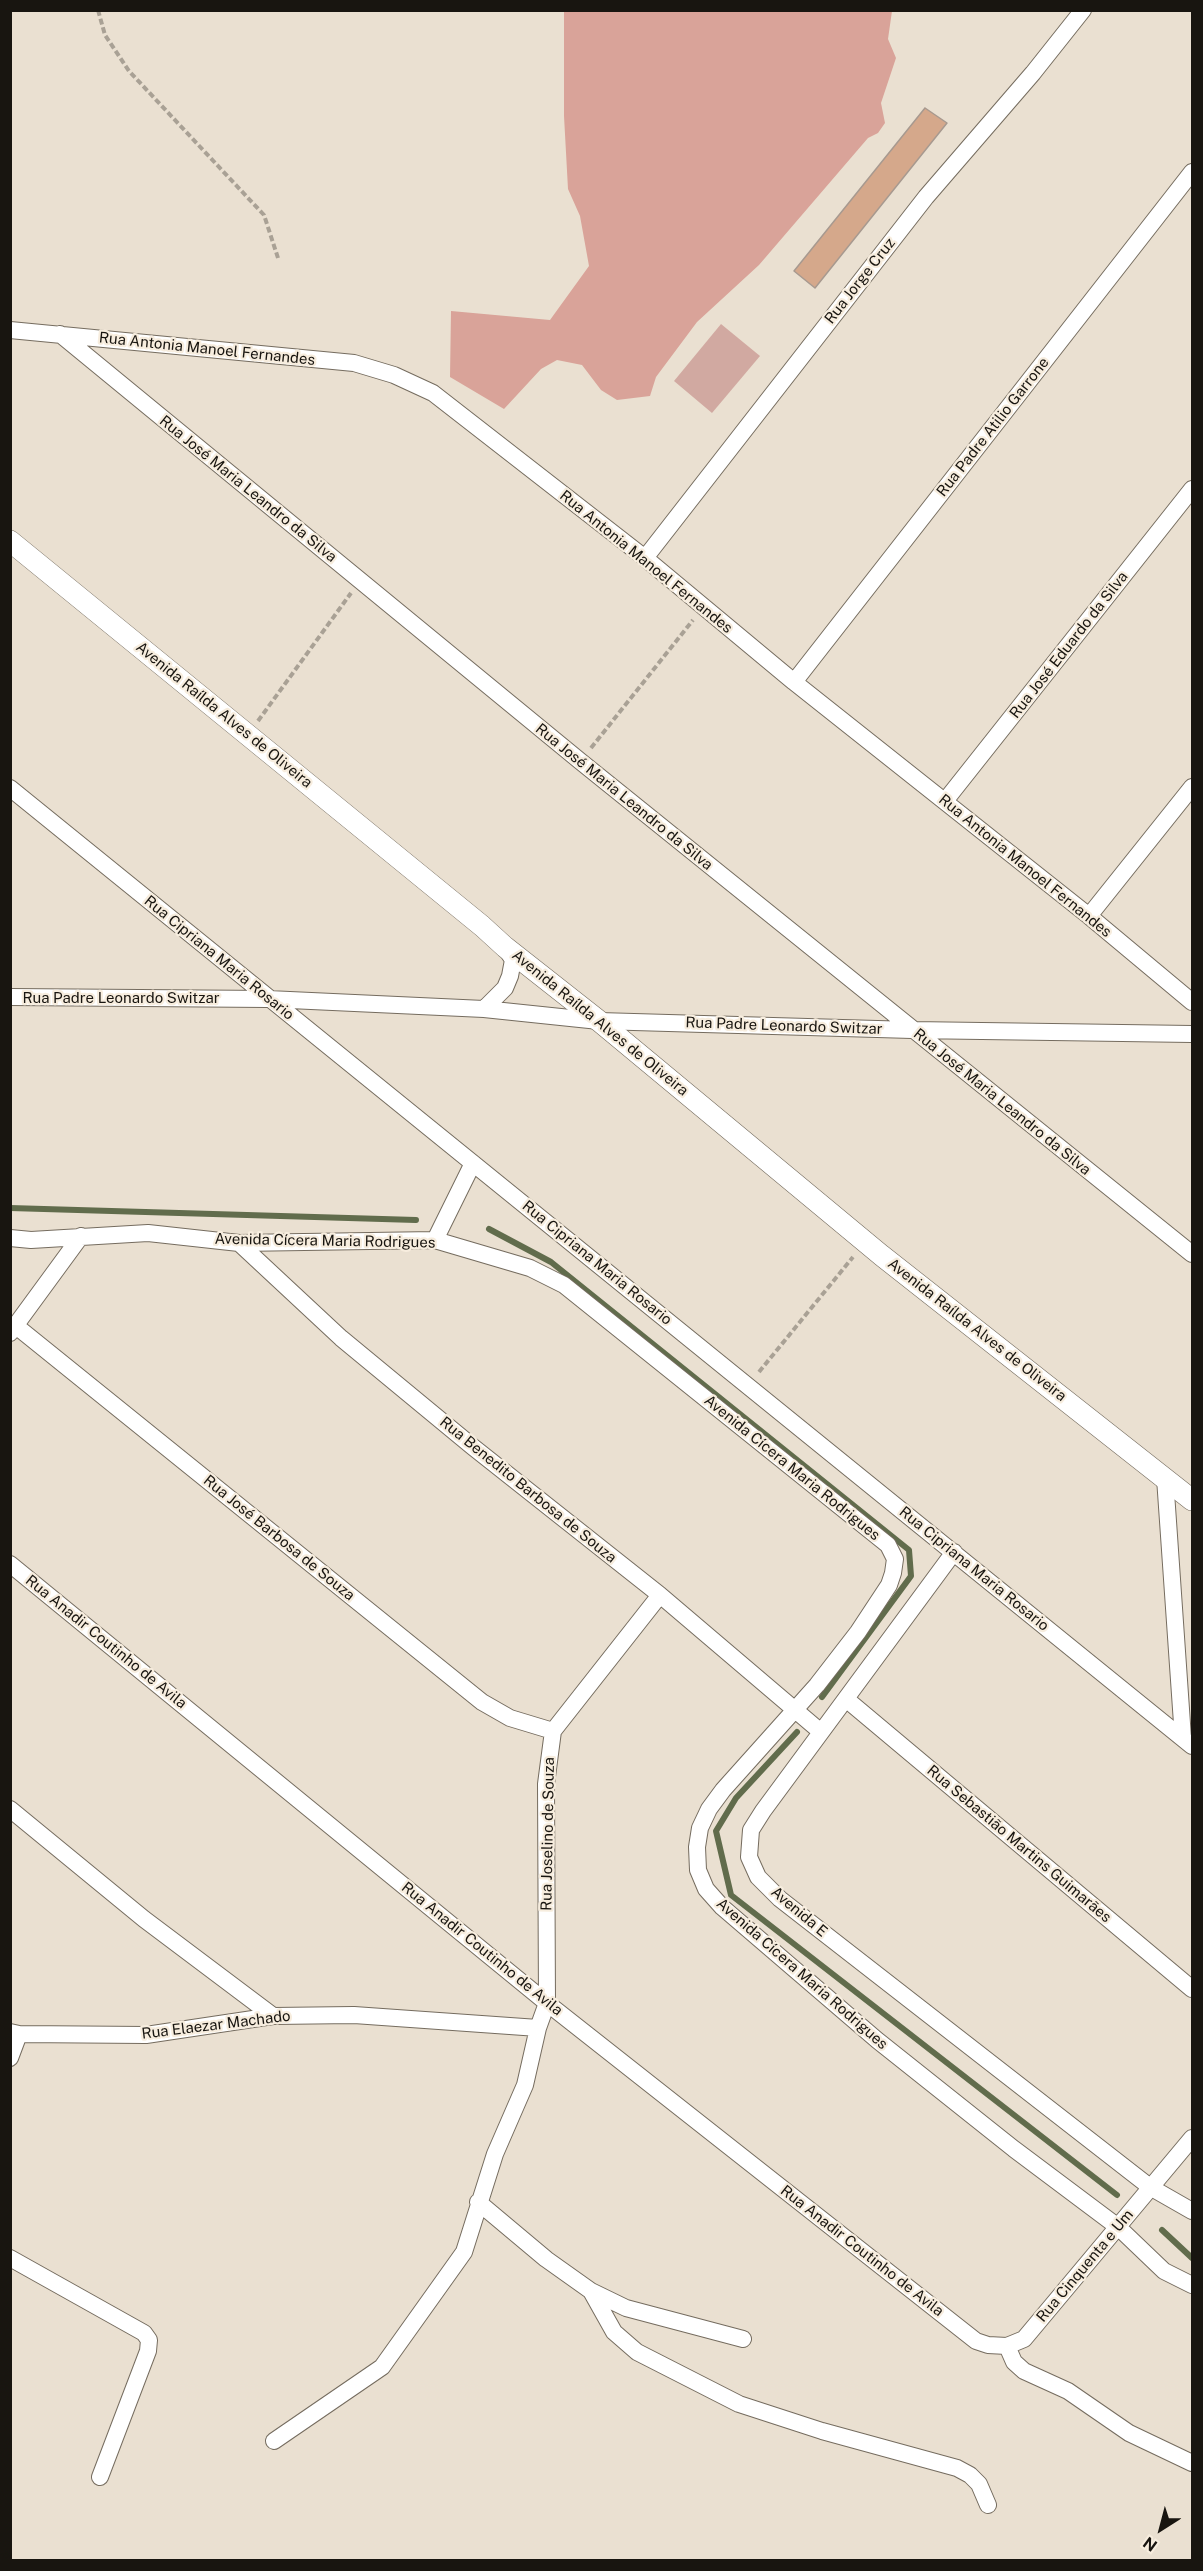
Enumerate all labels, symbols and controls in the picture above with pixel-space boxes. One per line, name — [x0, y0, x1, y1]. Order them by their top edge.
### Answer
street label: Rua Jorge Cruz — [821, 235, 899, 327]
street label: Rua Antonia Manoel Fernandes — [98, 329, 316, 369]
street label: Rua Padre Atilio Garrone — [933, 354, 1053, 500]
street label: Rua José Maria Leandro da Silva — [156, 412, 340, 566]
street label: Rua Antonia Manoel Fernandes — [556, 487, 736, 637]
street label: Rua José Eduardo da Silva — [1006, 568, 1132, 722]
street label: Avenida Raílda Alves de Oliveira — [132, 638, 316, 792]
street label: Rua José Maria Leandro da Silva — [532, 720, 716, 874]
street label: Rua Antonia Manoel Fernandes — [935, 791, 1115, 941]
street label: Rua Cipriana Maria Rosario — [140, 892, 298, 1024]
street label: Avenida Raílda Alves de Oliveira — [508, 946, 692, 1100]
street label: Rua Padre Leonardo Switzar — [22, 989, 220, 1007]
street label: Rua Padre Leonardo Switzar — [685, 1014, 883, 1038]
street label: Rua José Maria Leandro da Silva — [910, 1025, 1094, 1179]
street label: Rua Cipriana Maria Rosario — [518, 1197, 676, 1329]
street label: Avenida Cícera Maria Rodrigues — [214, 1230, 436, 1252]
street label: Avenida Raílda Alves de Oliveira — [884, 1255, 1070, 1405]
street label: Avenida Cícera Maria Rodrigues — [701, 1392, 883, 1544]
street label: Rua Benedito Barbosa de Souza — [436, 1413, 620, 1567]
street label: Rua José Barbosa de Souza — [200, 1471, 358, 1605]
street label: Rua Cipriana Maria Rosario — [895, 1503, 1053, 1635]
street label: Rua Anadir Coutinho de Avila — [22, 1571, 190, 1713]
street label: Rua Joselino de Souza — [538, 1757, 558, 1911]
street label: Rua Sebastião Martins Guimarães — [923, 1762, 1115, 1926]
street label: Rua Anadir Coutinho de Avila — [398, 1878, 566, 2020]
street label: Avenida E — [767, 1883, 831, 1941]
street label: Avenida Cícera Maria Rodrigues — [713, 1895, 891, 2053]
street label: Rua Elaezar Machado — [141, 2007, 291, 2043]
street label: Rua Anadir Coutinho de Avila — [777, 2182, 947, 2320]
street label: Rua Cinquenta e Um — [1033, 2206, 1137, 2326]
north arrow — [1131, 2499, 1191, 2559]
text: N — [1139, 2533, 1161, 2555]

